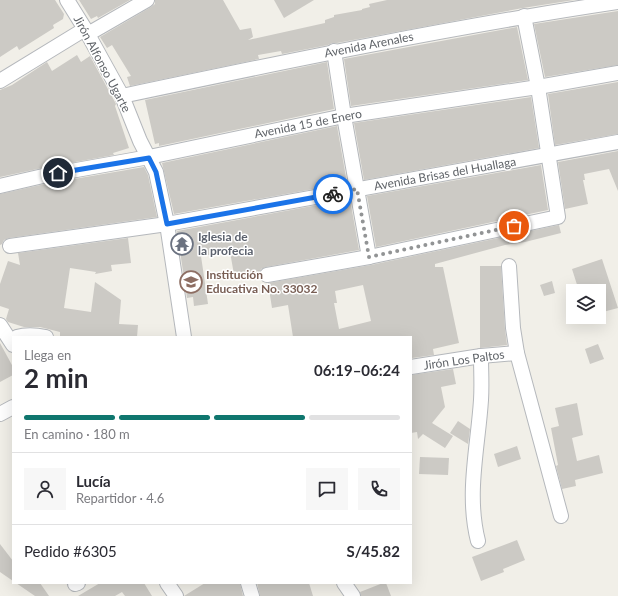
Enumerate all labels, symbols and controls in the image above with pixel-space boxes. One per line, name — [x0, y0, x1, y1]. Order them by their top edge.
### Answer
street label: Jirón Alfonso Ugarte — [71, 13, 134, 115]
street label: Avenida Arenales — [323, 29, 415, 61]
street label: Avenida 15 de Enero — [253, 106, 363, 141]
street label: Avenida Brisas del Huallaga — [373, 154, 517, 193]
pin — [41, 156, 75, 190]
icon: home — [47, 162, 69, 184]
courier — [313, 174, 353, 214]
icon: bike — [322, 183, 344, 205]
pin — [497, 209, 531, 243]
icon: bag — [503, 215, 525, 237]
place label: Iglesia de la profecia — [198, 229, 253, 258]
temple icon: Iglesia de la profecia — [169, 231, 195, 257]
place label: Institución Educativa No. 33032 — [206, 267, 318, 296]
school or university icon: Institución Educativa No. 33032 — [178, 269, 204, 295]
map controls — [566, 284, 606, 324]
button: layers — [566, 284, 606, 324]
street label: Jirón Los Paltos — [423, 346, 505, 373]
text: Llega en — [24, 347, 71, 363]
text: 06:19–06:24 — [314, 361, 400, 379]
text: 2 min — [24, 362, 88, 394]
text: En camino · 180 m — [24, 426, 130, 442]
button: person — [24, 468, 66, 510]
button: chat — [306, 468, 348, 510]
button: phone — [358, 468, 400, 510]
text: Lucía — [76, 472, 111, 490]
text: Repartidor · 4.6 — [76, 490, 164, 506]
text: Pedido #6305 — [24, 542, 117, 560]
text: S/45.82 — [346, 542, 400, 560]

